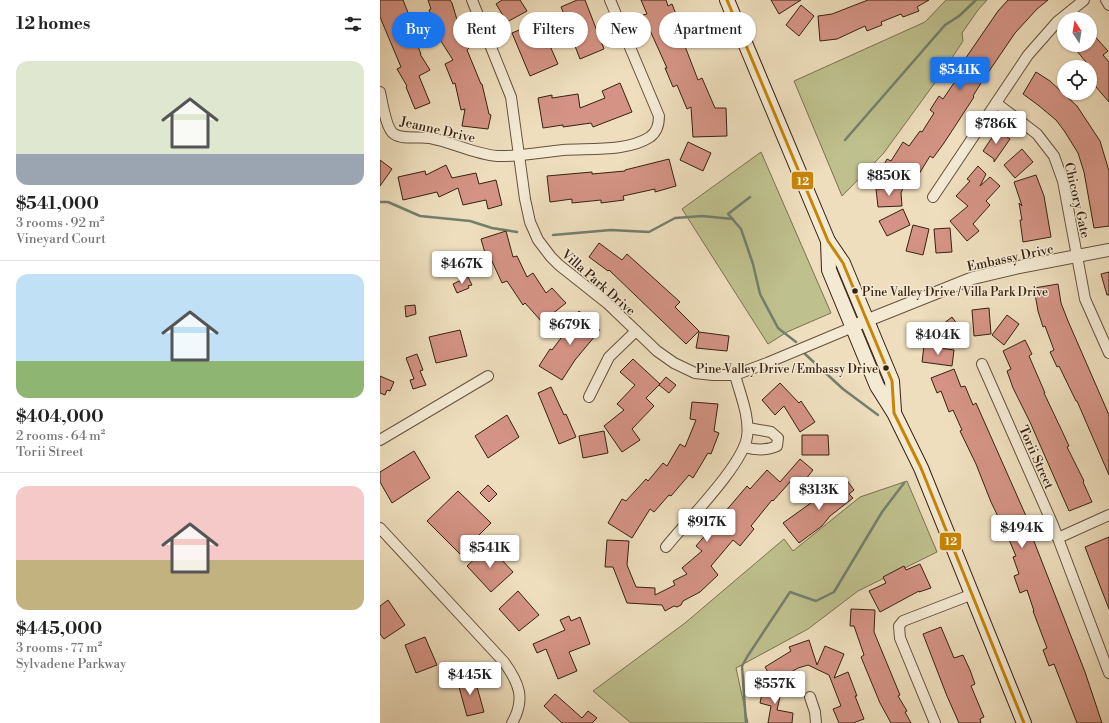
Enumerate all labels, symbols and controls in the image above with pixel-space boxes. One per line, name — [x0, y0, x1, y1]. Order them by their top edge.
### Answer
chip: Buy — [392, 12, 445, 48]
chip: Rent — [453, 12, 511, 48]
chip: Filters — [519, 12, 588, 48]
chip: New — [596, 12, 651, 48]
chip: Apartment — [659, 12, 756, 48]
north arrow — [1057, 12, 1097, 52]
map controls — [1057, 12, 1097, 100]
text: 12 homes — [16, 13, 90, 35]
icon: filters — [342, 13, 364, 35]
pin: $541K — [932, 57, 988, 91]
button: locate — [1057, 60, 1097, 100]
text: $541K — [939, 62, 981, 78]
icon: home — [154, 87, 226, 159]
pin: $786K — [968, 111, 1024, 145]
street label: Jeanne Drive — [398, 113, 477, 146]
text: $786K — [975, 116, 1017, 132]
street label: Chicory Gate — [1061, 161, 1094, 240]
pin: $850K — [861, 163, 917, 197]
text: $850K — [867, 168, 911, 184]
line badge: 12 — [791, 171, 814, 190]
text: 12 — [797, 175, 809, 189]
text: $541,000 — [16, 193, 99, 215]
text: 3 rooms · 92 m² — [16, 215, 104, 231]
text: Vineyard Court — [16, 231, 106, 247]
street label: Embassy Drive — [965, 241, 1055, 275]
street label: Villa Park Drive — [557, 246, 639, 319]
pin: $467K — [434, 251, 490, 285]
text: $467K — [441, 256, 483, 272]
place label: Pine Valley Drive / Villa Park Drive — [862, 285, 1048, 300]
marker: Pine Valley Drive / Villa Park Drive — [850, 286, 860, 296]
icon: home — [154, 300, 226, 372]
pin: $679K — [542, 312, 598, 346]
text: $679K — [549, 317, 591, 333]
pin: $404K — [910, 322, 966, 356]
text: $404K — [915, 327, 961, 343]
place label: Pine Valley Drive / Embassy Drive — [696, 362, 878, 377]
marker: Pine Valley Drive / Embassy Drive — [881, 363, 891, 373]
text: $404,000 — [16, 406, 104, 428]
street label: Torii Street — [1015, 423, 1057, 492]
text: 2 rooms · 64 m² — [16, 428, 105, 444]
text: Torii Street — [16, 444, 84, 460]
pin: $313K — [791, 477, 847, 511]
text: $313K — [799, 482, 839, 498]
pin: $917K — [679, 509, 735, 543]
icon: home — [154, 512, 226, 584]
text: $917K — [687, 514, 727, 530]
pin: $494K — [994, 515, 1050, 549]
text: $494K — [1000, 520, 1044, 536]
line badge: 12 — [939, 532, 962, 551]
pin: $541K — [462, 535, 518, 569]
text: 12 — [945, 535, 957, 549]
text: $541K — [469, 540, 511, 556]
text: $445,000 — [16, 618, 102, 640]
text: 3 rooms · 77 m² — [16, 640, 102, 656]
text: Sylvadene Parkway — [16, 656, 126, 672]
pin: $445K — [442, 662, 498, 696]
text: $445K — [448, 667, 492, 683]
pin: $557K — [747, 671, 803, 705]
text: $557K — [754, 676, 796, 692]

